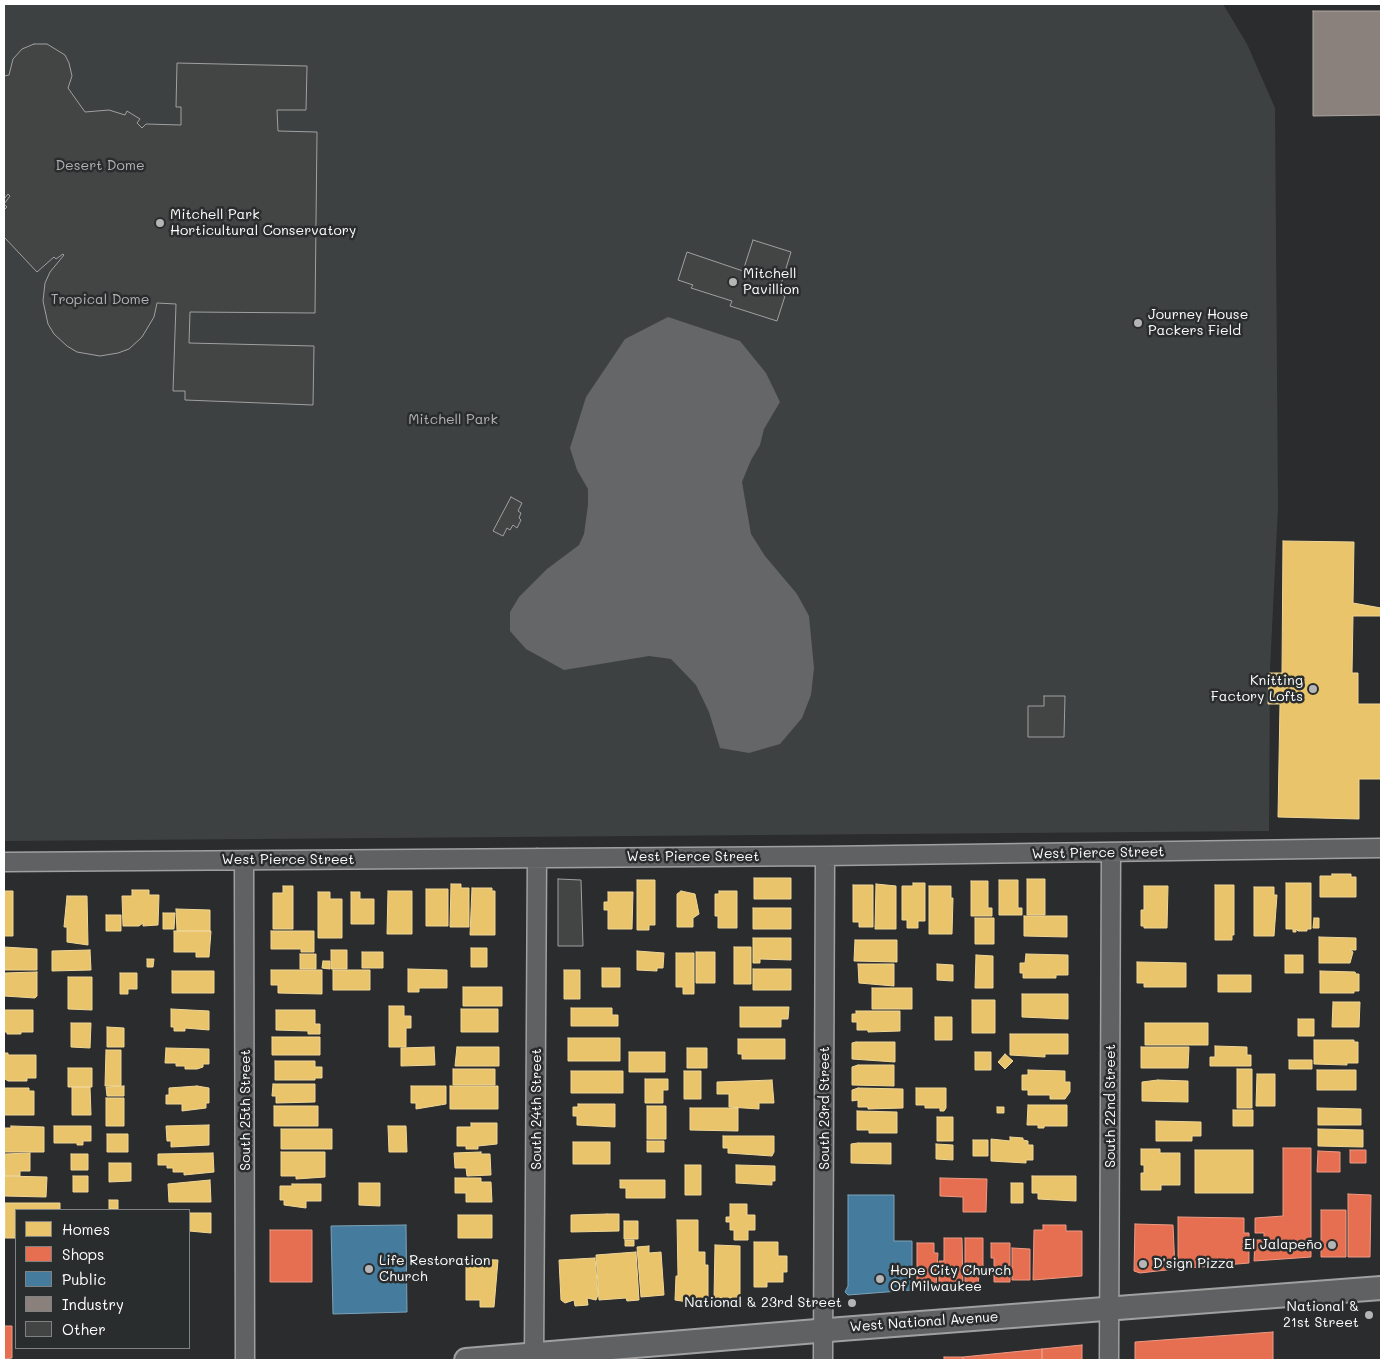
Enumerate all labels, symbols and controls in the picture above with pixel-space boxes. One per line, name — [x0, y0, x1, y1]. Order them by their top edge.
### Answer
park label: Desert Dome — [55, 158, 145, 174]
place label: Mitchell Park Horticultural Conservatory — [170, 207, 356, 240]
marker: Mitchell Park Horticultural Conservatory — [154, 217, 166, 229]
place label: Mitchell Pavillion — [743, 266, 799, 298]
marker: Mitchell Pavillion — [727, 276, 739, 288]
park label: Tropical Dome — [51, 292, 149, 308]
place label: Journey House Packers Field — [1148, 307, 1248, 340]
marker: Journey House Packers Field — [1132, 317, 1144, 329]
park label: Mitchell Park — [408, 412, 498, 428]
place label: Knitting Factory Lofts — [1211, 673, 1303, 706]
marker: Knitting Factory Lofts — [1307, 683, 1319, 695]
street label: West Pierce Street — [1031, 843, 1165, 863]
street label: West Pierce Street — [627, 849, 759, 865]
street label: West Pierce Street — [222, 852, 354, 868]
street label: South 22nd Street — [1103, 1044, 1119, 1168]
street label: South 23rd Street — [817, 1046, 833, 1170]
street label: South 24th Street — [529, 1048, 545, 1170]
street label: South 25th Street — [238, 1049, 254, 1171]
legend — [15, 1209, 190, 1349]
text: Homes — [62, 1219, 110, 1239]
place label: El Jalapeño — [1244, 1237, 1322, 1253]
marker: El Jalapeño — [1326, 1239, 1338, 1251]
text: Shops — [62, 1244, 104, 1264]
place label: Life Restoration Church — [379, 1253, 490, 1285]
place label: D'sign Pizza — [1153, 1256, 1234, 1272]
marker: D'sign Pizza — [1137, 1258, 1149, 1270]
marker: Life Restoration Church — [363, 1263, 375, 1275]
place label: Hope City Church Of Milwaukee — [890, 1263, 1011, 1295]
text: Public — [62, 1269, 106, 1289]
marker: Hope City Church Of Milwaukee — [874, 1273, 886, 1285]
text: Industry — [62, 1294, 124, 1314]
place label: National & 23rd Street — [684, 1295, 842, 1311]
marker: National & 23rd Street — [846, 1297, 858, 1309]
place label: National & 21st Street — [1283, 1299, 1359, 1331]
street label: West National Avenue — [849, 1308, 999, 1336]
marker: National & 21st Street — [1363, 1309, 1375, 1321]
text: Other — [62, 1319, 106, 1339]

